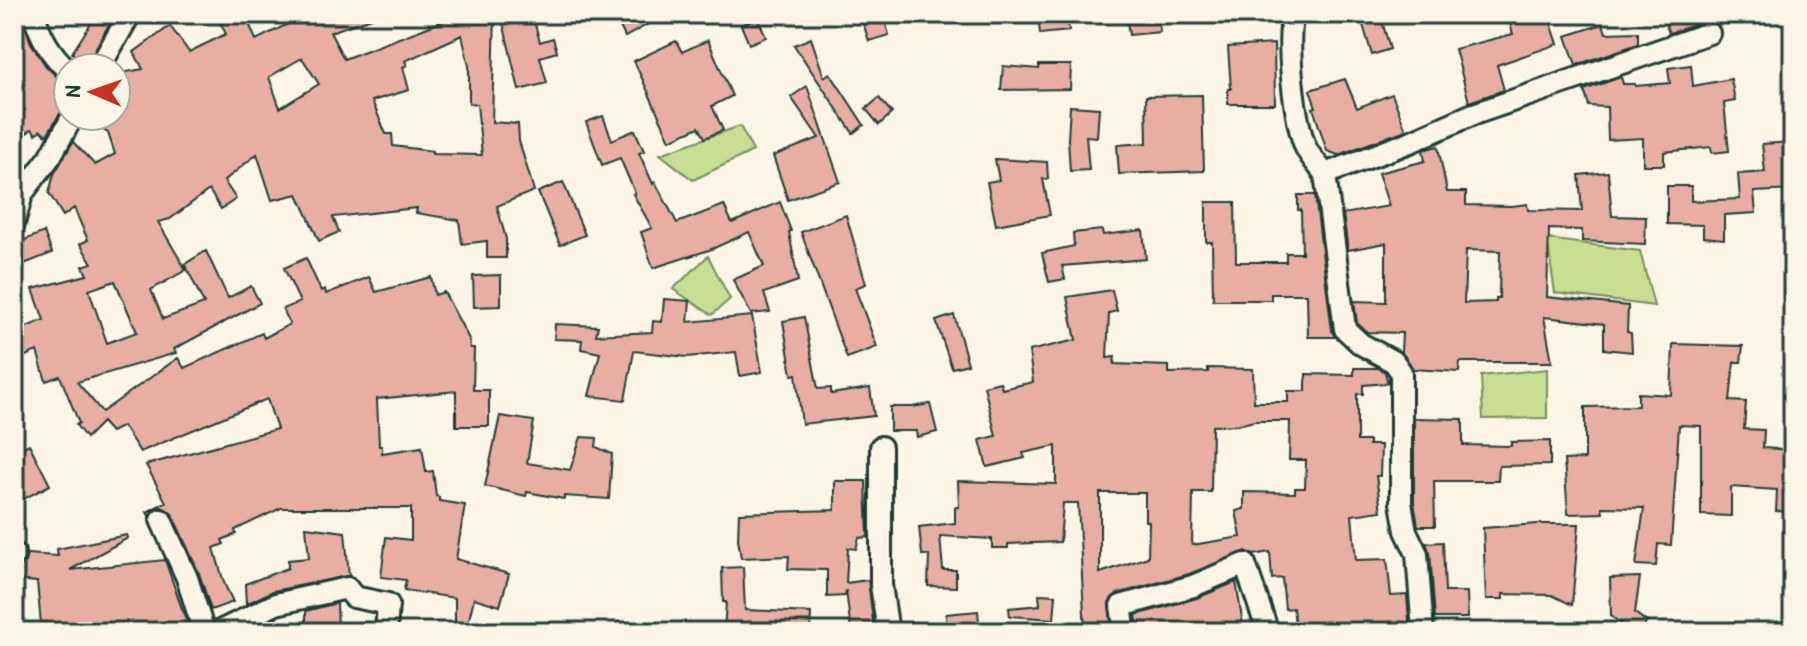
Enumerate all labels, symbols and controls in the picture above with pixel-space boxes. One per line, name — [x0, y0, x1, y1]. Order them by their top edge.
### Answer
north arrow — [52, 52, 132, 132]
text: N — [57, 85, 87, 98]

